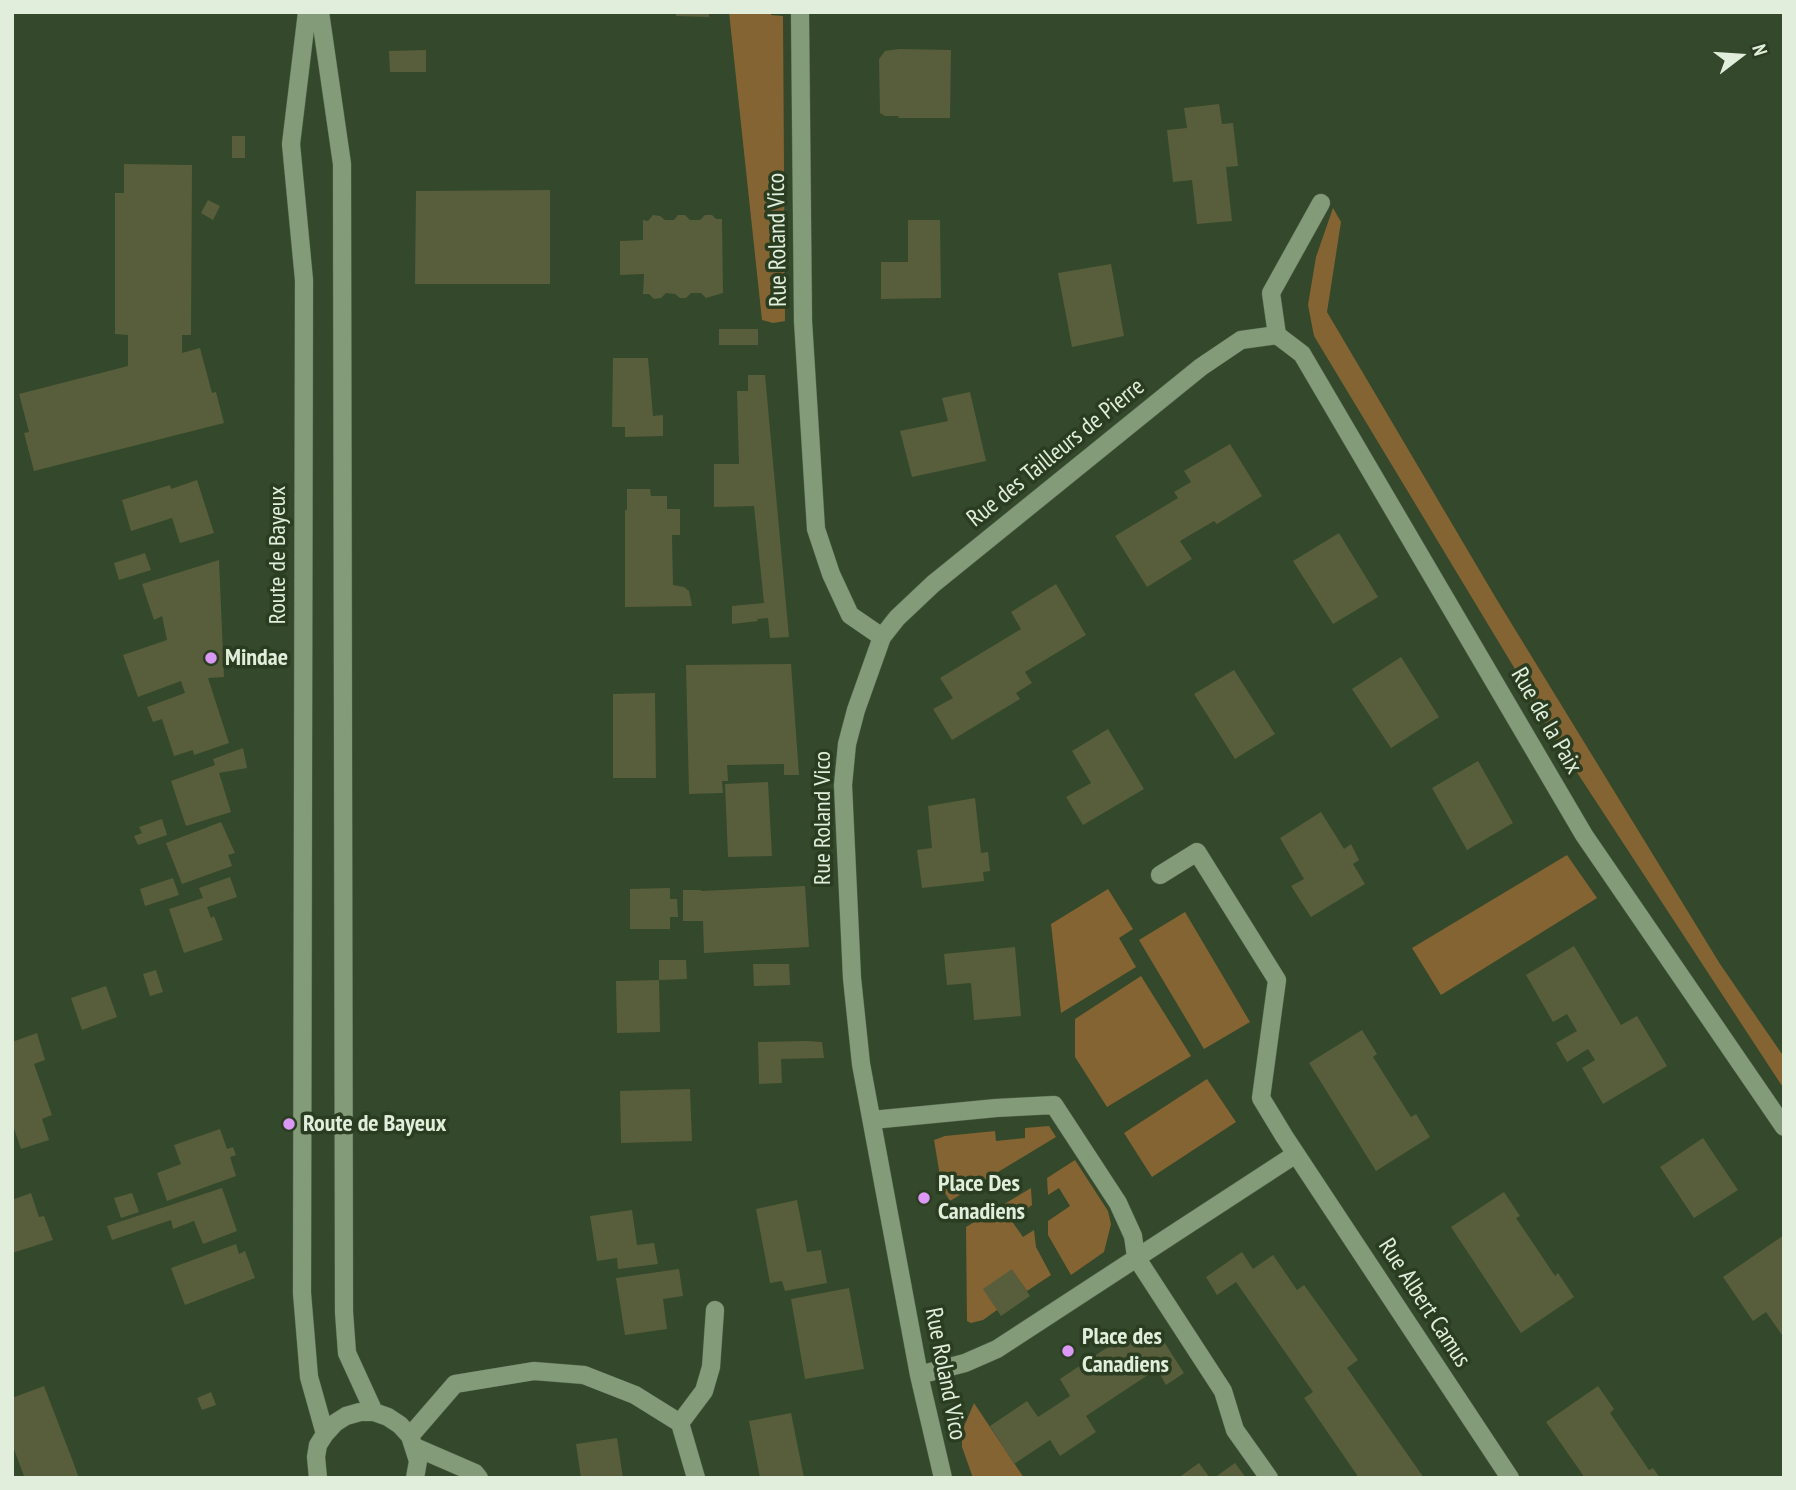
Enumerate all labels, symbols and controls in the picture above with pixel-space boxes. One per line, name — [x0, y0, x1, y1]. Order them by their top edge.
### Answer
north arrow — [1705, 21, 1775, 91]
text: N — [1747, 41, 1773, 58]
street label: Rue Roland Vico — [762, 173, 794, 307]
street label: Rue des Tailleurs de Pierre — [962, 373, 1150, 533]
street label: Route de Bayeux — [264, 486, 292, 624]
place label: Mindae — [225, 644, 288, 672]
marker: Mindae — [203, 650, 219, 666]
street label: Rue de la Paix — [1504, 663, 1588, 779]
street label: Rue Roland Vico — [809, 751, 837, 885]
place label: Route de Bayeux — [303, 1110, 446, 1138]
marker: Route de Bayeux — [281, 1116, 297, 1132]
place label: Place Des Canadiens — [938, 1170, 1025, 1226]
marker: Place Des Canadiens — [916, 1190, 932, 1206]
street label: Rue Albert Camus — [1372, 1233, 1476, 1373]
street label: Rue Roland Vico — [918, 1306, 972, 1442]
place label: Place des Canadiens — [1082, 1323, 1169, 1379]
marker: Place des Canadiens — [1060, 1343, 1076, 1359]

